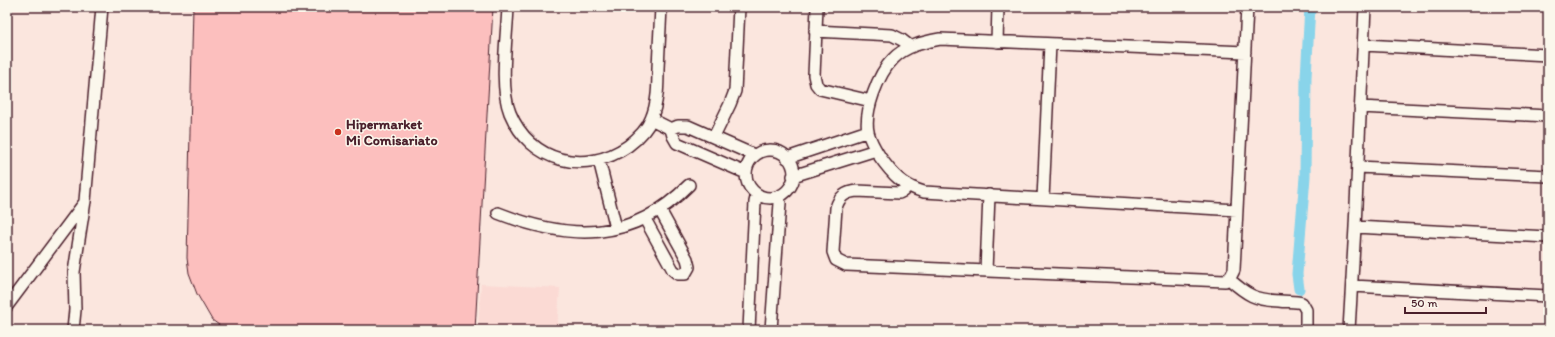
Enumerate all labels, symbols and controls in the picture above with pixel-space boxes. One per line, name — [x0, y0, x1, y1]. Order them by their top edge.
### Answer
place label: Hipermarket Mi Comisariato — [346, 116, 438, 149]
marker: Hipermarket Mi Comisariato — [333, 127, 343, 137]
scale bar — [1405, 289, 1486, 315]
text: 50 m — [1411, 296, 1437, 310]

